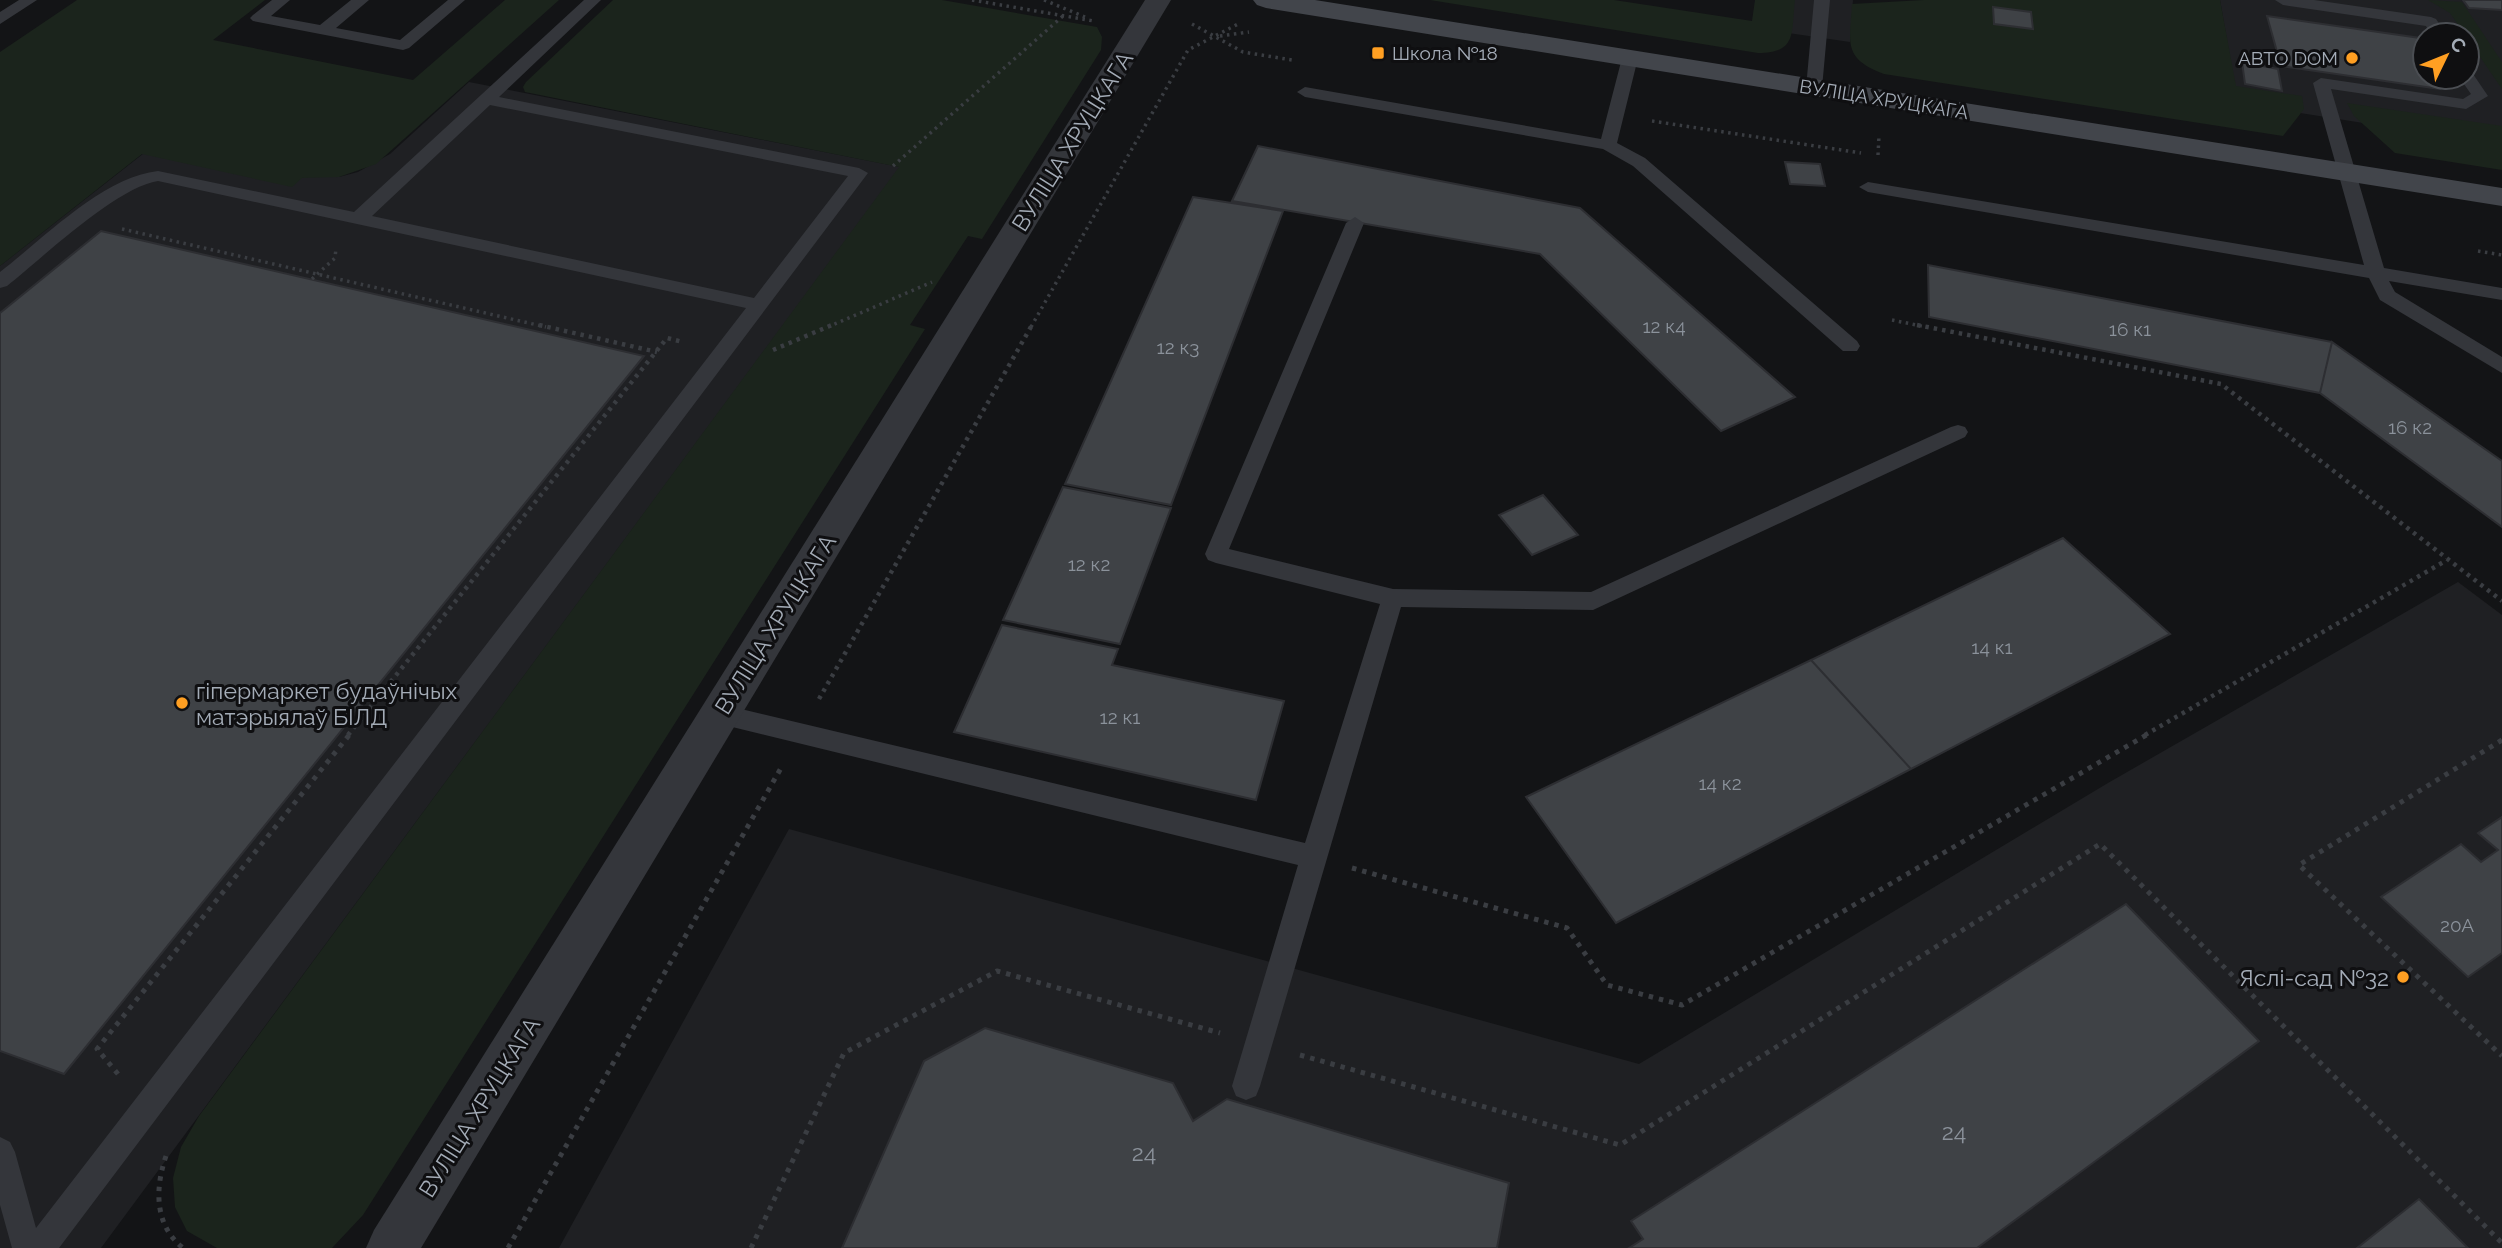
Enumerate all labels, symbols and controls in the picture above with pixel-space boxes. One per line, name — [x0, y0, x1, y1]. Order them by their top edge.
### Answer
north arrow — [2411, 21, 2481, 91]
text: С — [2446, 32, 2471, 57]
place label: Школа №18 — [1392, 42, 1498, 64]
marker: Школа №18 — [1370, 45, 1386, 61]
street label: ВУЛІЦА ХРУЦКАГА — [1006, 46, 1139, 236]
place label: АВТО DOM — [2238, 47, 2338, 69]
marker: АВТО DOM — [2344, 50, 2360, 66]
street label: ВУЛІЦА ХРУЦКАГА — [1798, 75, 1970, 123]
house number: 12 к4 — [1642, 315, 1686, 337]
house number: 16 к1 — [2109, 318, 2151, 340]
house number: 12 к3 — [1157, 336, 1199, 358]
house number: 16 к2 — [2388, 416, 2432, 438]
street label: ВУЛІЦА ХРУЦКАГА — [709, 529, 842, 719]
house number: 12 к2 — [1068, 553, 1110, 575]
house number: 14 к1 — [1971, 636, 2013, 658]
place label: гіпермаркет будаўнічых матэрыялаў БІЛД — [196, 677, 457, 730]
marker: гіпермаркет будаўнічых матэрыялаў БІЛД — [174, 695, 190, 711]
house number: 12 к1 — [1100, 706, 1140, 728]
house number: 14 к2 — [1698, 772, 1742, 794]
house number: 20А — [2440, 914, 2474, 936]
place label: Яслі-сад №32 — [2239, 964, 2389, 991]
marker: Яслі-сад №32 — [2395, 969, 2411, 985]
street label: ВУЛІЦА ХРУЦКАГА — [413, 1012, 546, 1202]
house number: 24 — [1942, 1118, 1966, 1145]
house number: 24 — [1132, 1139, 1156, 1166]

